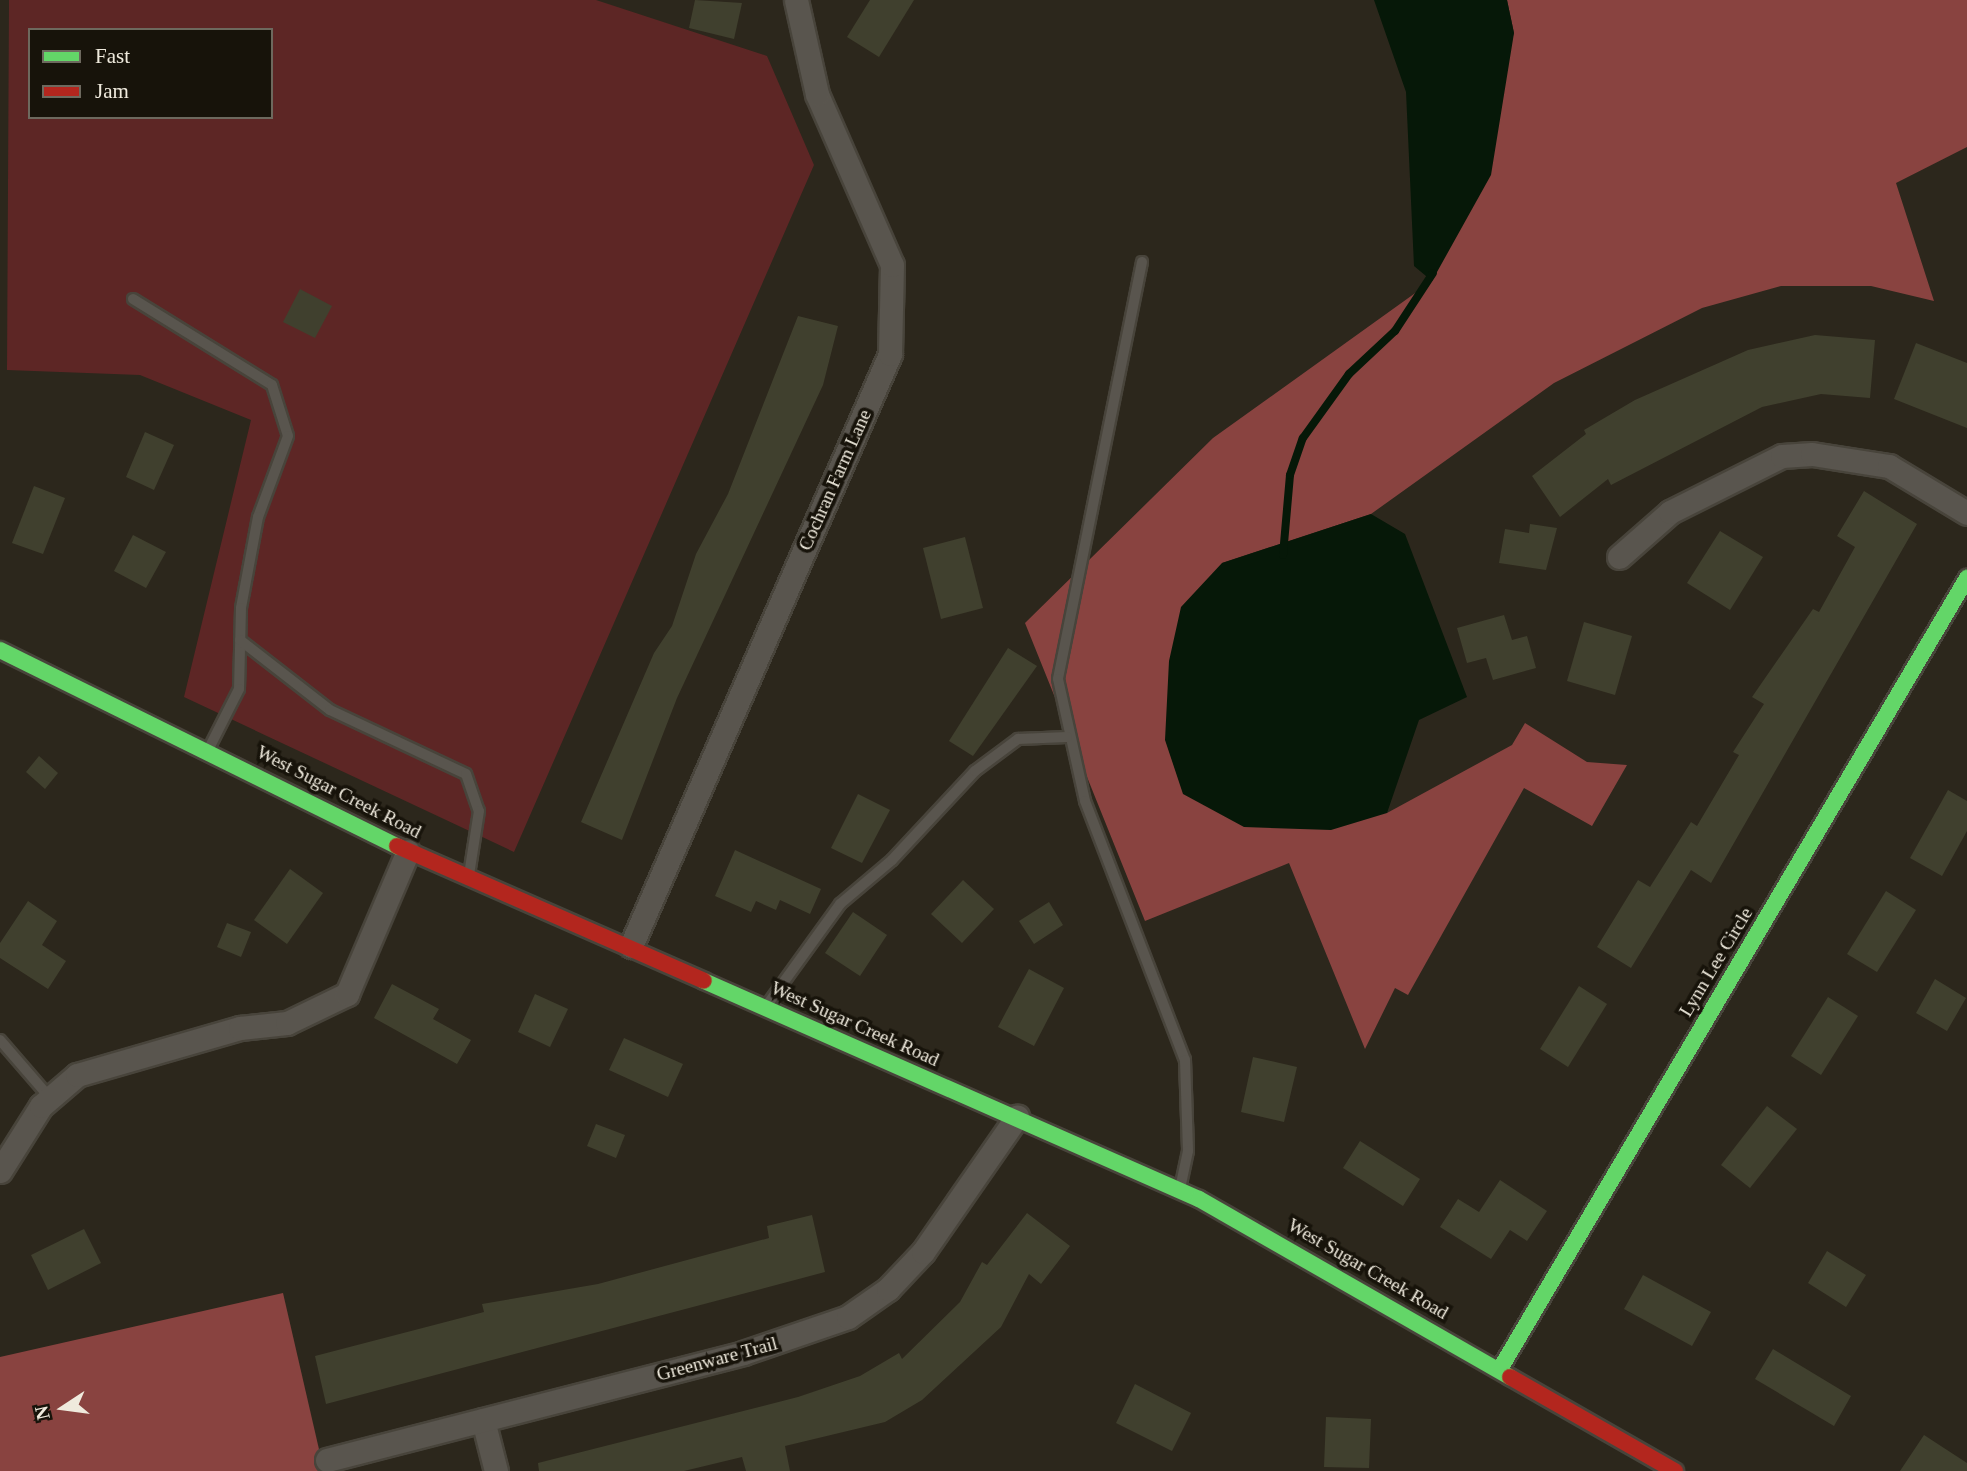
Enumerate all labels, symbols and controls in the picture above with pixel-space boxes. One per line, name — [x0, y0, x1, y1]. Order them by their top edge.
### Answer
legend — [28, 28, 273, 119]
text: Fast — [95, 44, 130, 68]
text: Jam — [95, 79, 129, 103]
street label: Cochran Farm Lane — [794, 406, 876, 554]
street label: West Sugar Creek Road — [253, 741, 425, 843]
street label: Lynn Lee Circle — [1674, 903, 1758, 1021]
street label: West Sugar Creek Road — [767, 977, 943, 1071]
street label: West Sugar Creek Road — [1284, 1214, 1452, 1324]
street label: Greenware Trail — [654, 1332, 780, 1386]
north arrow — [28, 1373, 98, 1443]
text: N — [30, 1404, 54, 1422]

